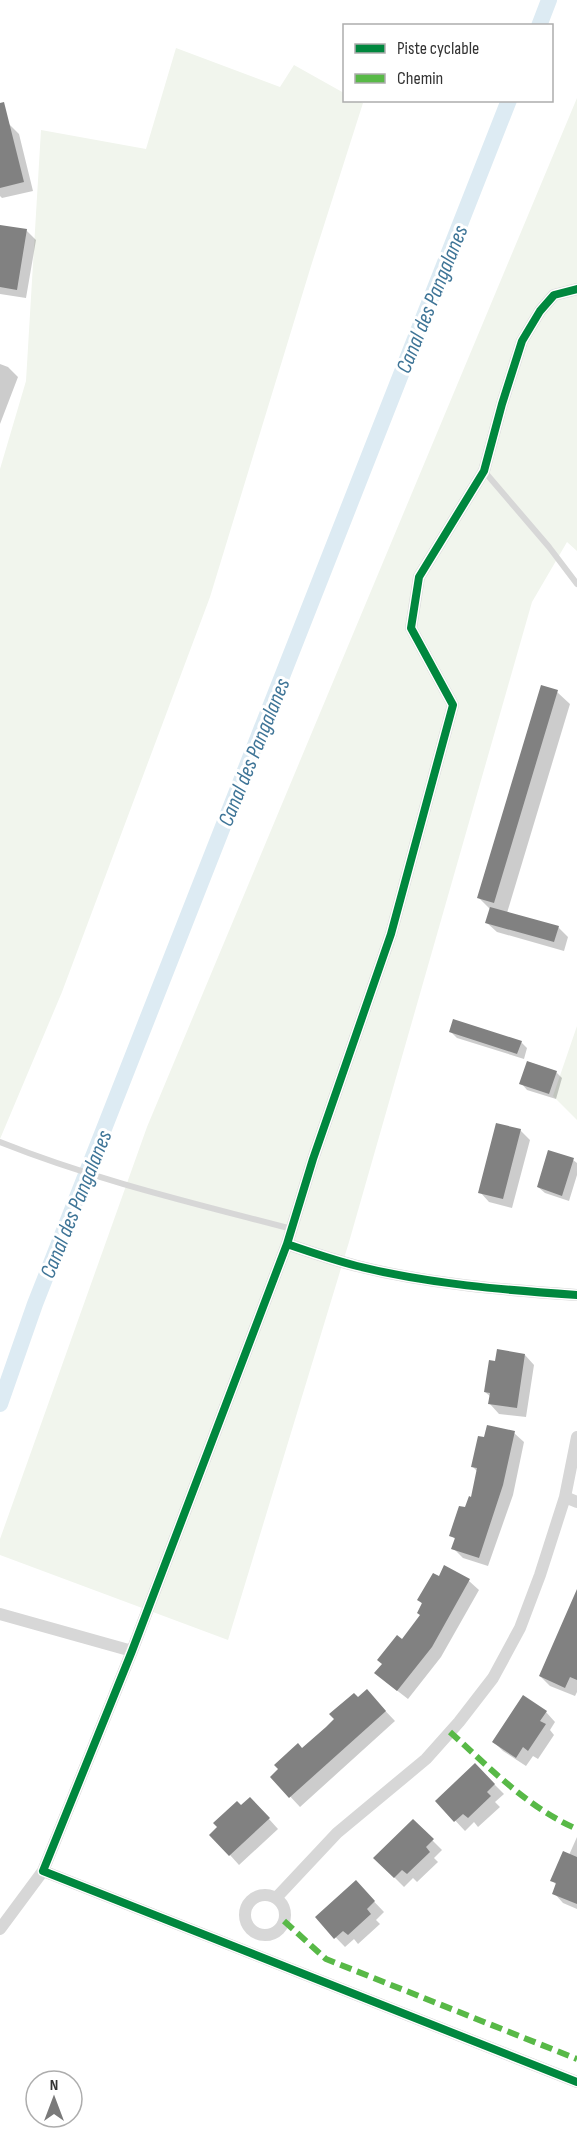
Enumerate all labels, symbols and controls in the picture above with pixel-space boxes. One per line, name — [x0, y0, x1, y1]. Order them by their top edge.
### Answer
legend — [343, 24, 553, 102]
text: Piste cyclable — [397, 38, 479, 59]
text: Chemin — [397, 68, 443, 89]
water label: Canal des Pangalanes — [390, 221, 474, 377]
water label: Canal des Pangalanes — [212, 674, 296, 830]
water label: Canal des Pangalanes — [34, 1126, 118, 1282]
north arrow — [24, 2069, 84, 2129]
text: N — [50, 2076, 58, 2095]

